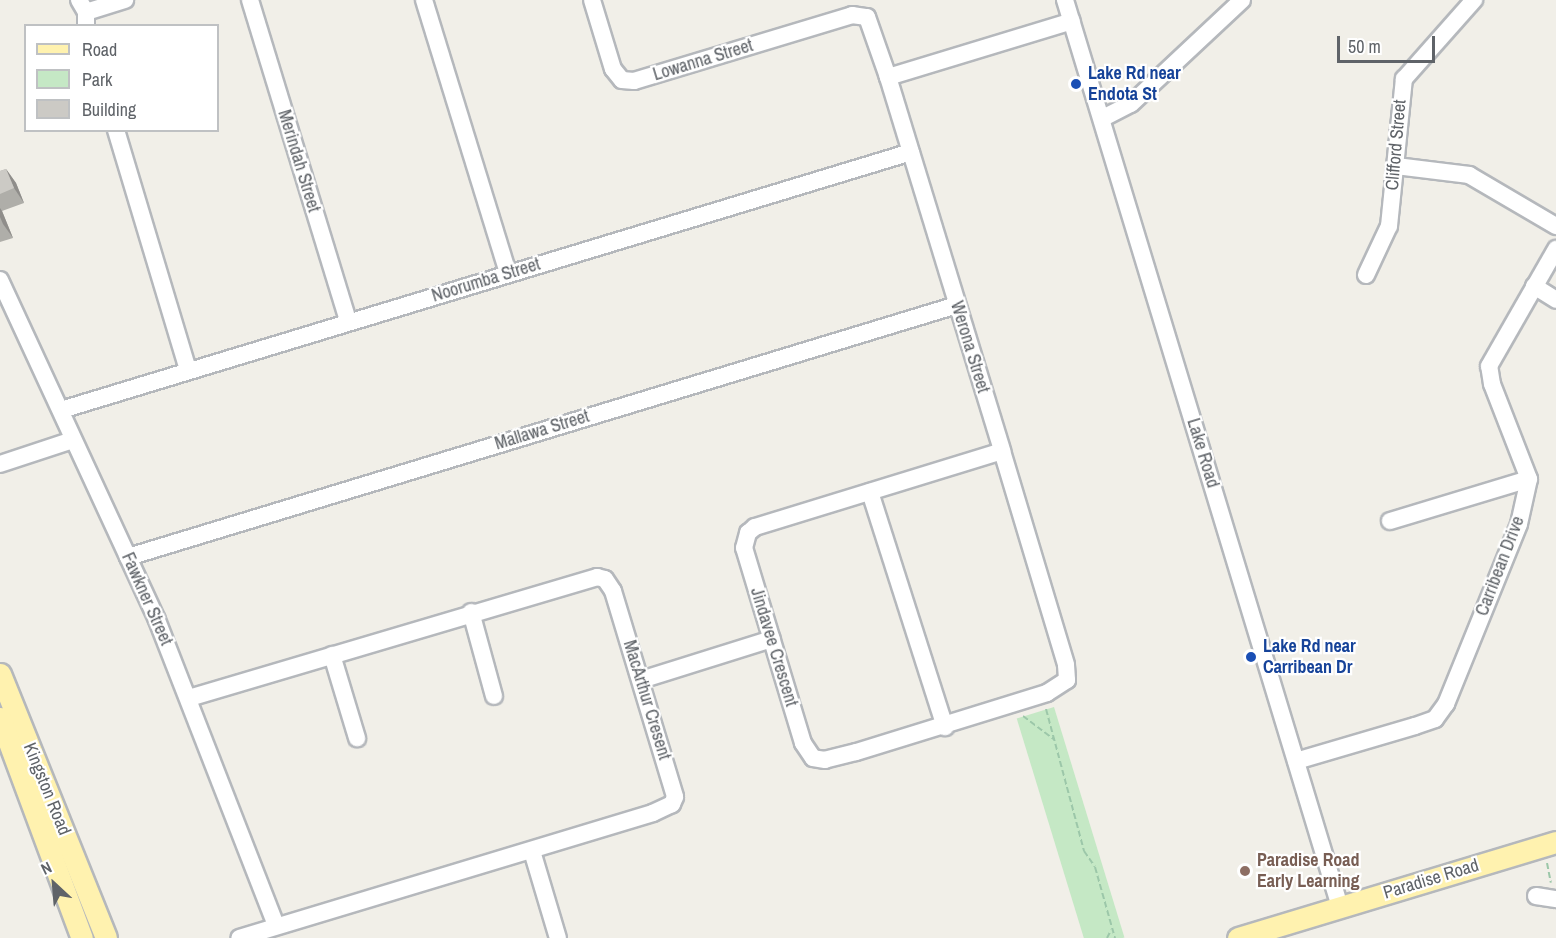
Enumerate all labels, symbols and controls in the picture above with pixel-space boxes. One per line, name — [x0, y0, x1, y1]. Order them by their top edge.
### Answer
legend — [24, 24, 219, 132]
scale bar — [1340, 24, 1438, 62]
text: 50 m — [1348, 34, 1381, 59]
street label: Lowanna Street — [650, 35, 756, 85]
text: Road — [82, 37, 117, 62]
place label: Lake Rd near Endota St — [1088, 63, 1181, 106]
text: Park — [82, 67, 112, 92]
marker: Lake Rd near Endota St — [1069, 77, 1083, 91]
text: Building — [82, 97, 136, 122]
street label: Clifford Street — [1381, 99, 1411, 191]
street label: Merindah Street — [273, 107, 325, 215]
street label: Noorumba Street — [429, 253, 543, 307]
street label: Werona Street — [946, 298, 994, 396]
street label: Mallawa Street — [492, 405, 592, 455]
street label: Lake Road — [1182, 416, 1224, 490]
street label: Carribean Drive — [1471, 513, 1529, 619]
street label: Fawkner Street — [117, 549, 177, 649]
street label: Jindavee Crescent — [746, 585, 802, 709]
place label: Lake Rd near Carribean Dr — [1263, 636, 1356, 678]
street label: MacArthur Cresent — [619, 638, 675, 762]
marker: Lake Rd near Carribean Dr — [1244, 650, 1258, 664]
street label: Kingston Road — [19, 740, 75, 838]
place label: Paradise Road Early Learning — [1257, 850, 1360, 892]
north arrow — [24, 854, 84, 914]
street label: Paradise Road — [1381, 854, 1481, 904]
text: N — [37, 856, 55, 880]
marker: Paradise Road Early Learning — [1238, 864, 1252, 878]

